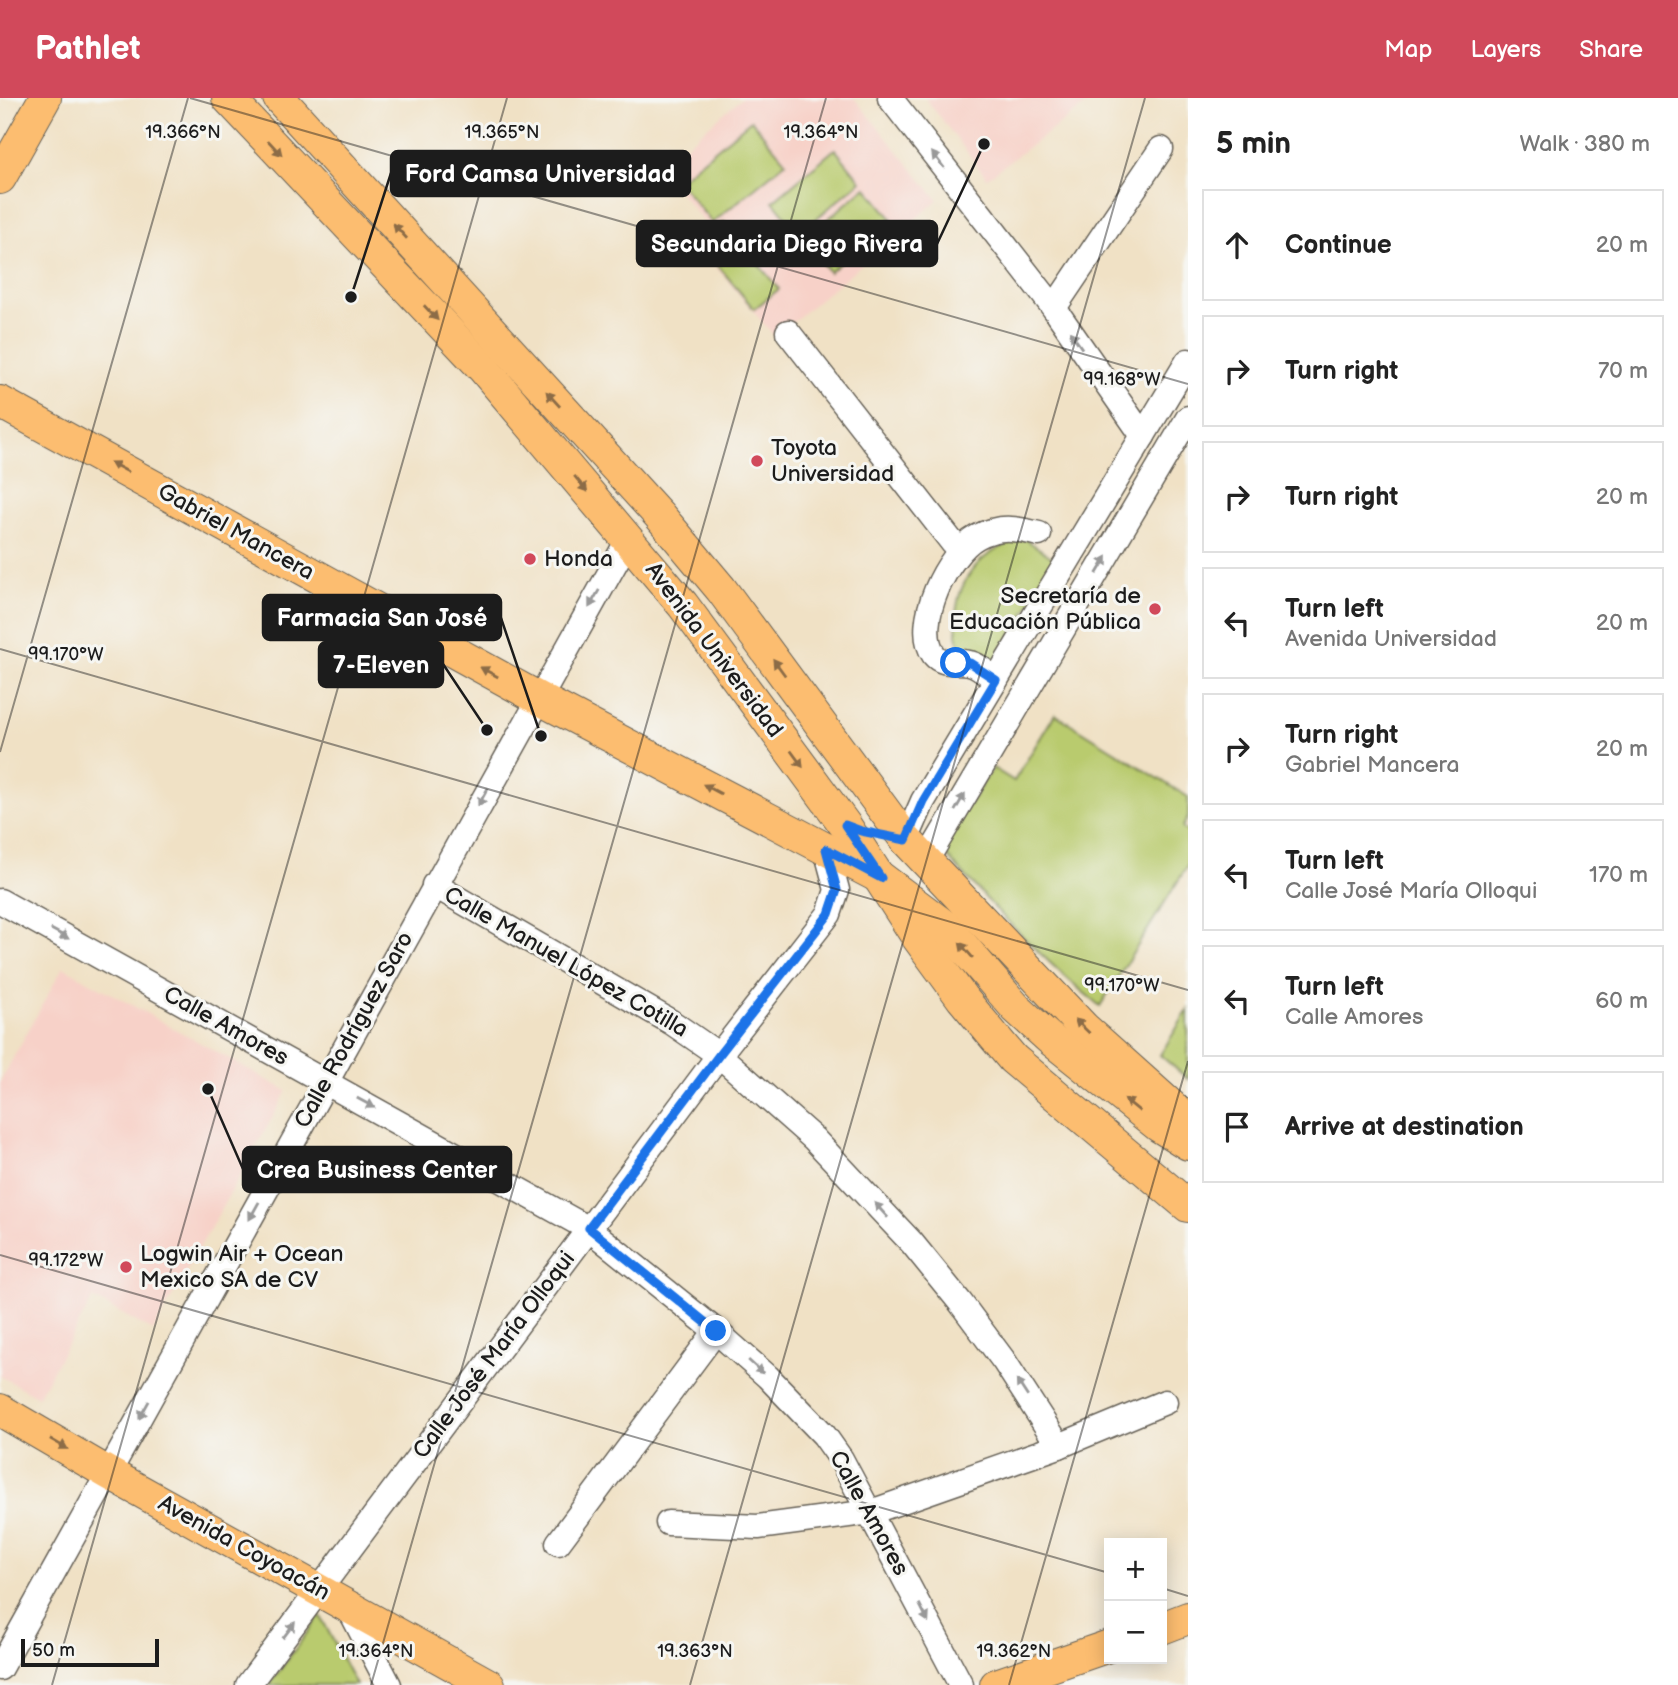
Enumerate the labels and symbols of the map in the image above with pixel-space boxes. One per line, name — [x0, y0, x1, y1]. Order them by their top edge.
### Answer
text: 19.366°N — [145, 122, 221, 143]
text: 19.365°N — [465, 122, 539, 143]
text: 19.364°N — [783, 122, 859, 143]
one-way arrow — [267, 139, 283, 157]
callout: Ford Camsa Universidad — [391, 151, 690, 196]
one-way arrow — [930, 151, 945, 169]
text: Ford Camsa Universidad — [405, 160, 675, 189]
callout: Secundaria Diego Rivera — [637, 221, 937, 266]
one-way arrow — [393, 223, 409, 240]
text: Secundaria Diego Rivera — [651, 230, 923, 259]
one-way arrow — [423, 304, 439, 321]
one-way arrow — [1069, 331, 1083, 349]
text: 99.168°W — [1083, 369, 1161, 390]
one-way arrow — [546, 391, 562, 408]
place label: Toyota Universidad — [771, 434, 894, 488]
marker: Toyota Universidad — [749, 453, 765, 469]
one-way arrow — [109, 461, 128, 473]
one-way arrow — [573, 475, 589, 493]
street label: Gabriel Mancera — [153, 477, 319, 587]
place label: Honda — [544, 545, 613, 573]
marker: Honda — [522, 551, 538, 567]
one-way arrow — [1096, 555, 1108, 574]
street label: Avenida Universidad — [639, 557, 789, 743]
place label: Secretaría de Educación Pública — [949, 582, 1141, 636]
one-way arrow — [588, 589, 600, 609]
callout: Farmacia San José — [263, 595, 501, 640]
marker: Secretaría de Educación Pública — [1147, 601, 1163, 617]
text: Farmacia San José — [277, 604, 487, 633]
callout: 7-Eleven — [319, 642, 443, 687]
text: 99.170°W — [28, 644, 104, 665]
route start — [940, 647, 971, 678]
text: 7-Eleven — [333, 651, 429, 680]
one-way arrow — [772, 658, 786, 676]
one-way arrow — [480, 666, 499, 678]
one-way arrow — [790, 750, 804, 768]
one-way arrow — [702, 784, 722, 795]
one-way arrow — [477, 788, 489, 807]
one-way arrow — [954, 792, 966, 812]
street label: Calle Manuel López Cotilla — [439, 881, 693, 1043]
street label: Calle Rodríguez Saro — [288, 927, 420, 1133]
one-way arrow — [50, 928, 69, 940]
one-way arrow — [958, 941, 974, 959]
text: 99.170°W — [1084, 975, 1160, 996]
street label: Calle Amores — [159, 980, 293, 1072]
one-way arrow — [1074, 1018, 1091, 1035]
one-way arrow — [356, 1097, 376, 1109]
one-way arrow — [1124, 1097, 1142, 1112]
callout: Crea Business Center — [243, 1147, 511, 1192]
text: Crea Business Center — [257, 1156, 498, 1185]
one-way arrow — [248, 1201, 260, 1221]
one-way arrow — [874, 1201, 890, 1218]
place label: Logwin Air + Ocean Mexico SA de CV — [140, 1240, 343, 1294]
street label: Calle José María Olloqui — [407, 1246, 581, 1464]
text: 99.172°W — [29, 1250, 104, 1271]
marker: Logwin Air + Ocean Mexico SA de CV — [118, 1259, 134, 1275]
route end — [700, 1315, 731, 1346]
one-way arrow — [747, 1358, 764, 1374]
one-way arrow — [1015, 1379, 1028, 1398]
one-way arrow — [138, 1400, 150, 1420]
one-way arrow — [49, 1438, 69, 1450]
street label: Calle Amores — [823, 1446, 915, 1580]
street label: Avenida Coyoacán — [153, 1489, 335, 1607]
one-way arrow — [917, 1604, 929, 1624]
one-way arrow — [281, 1622, 296, 1640]
scale bar — [21, 1636, 159, 1668]
text: 19.364°N — [338, 1641, 414, 1662]
text: 19.363°N — [657, 1641, 733, 1662]
text: 19.362°N — [977, 1641, 1051, 1662]

